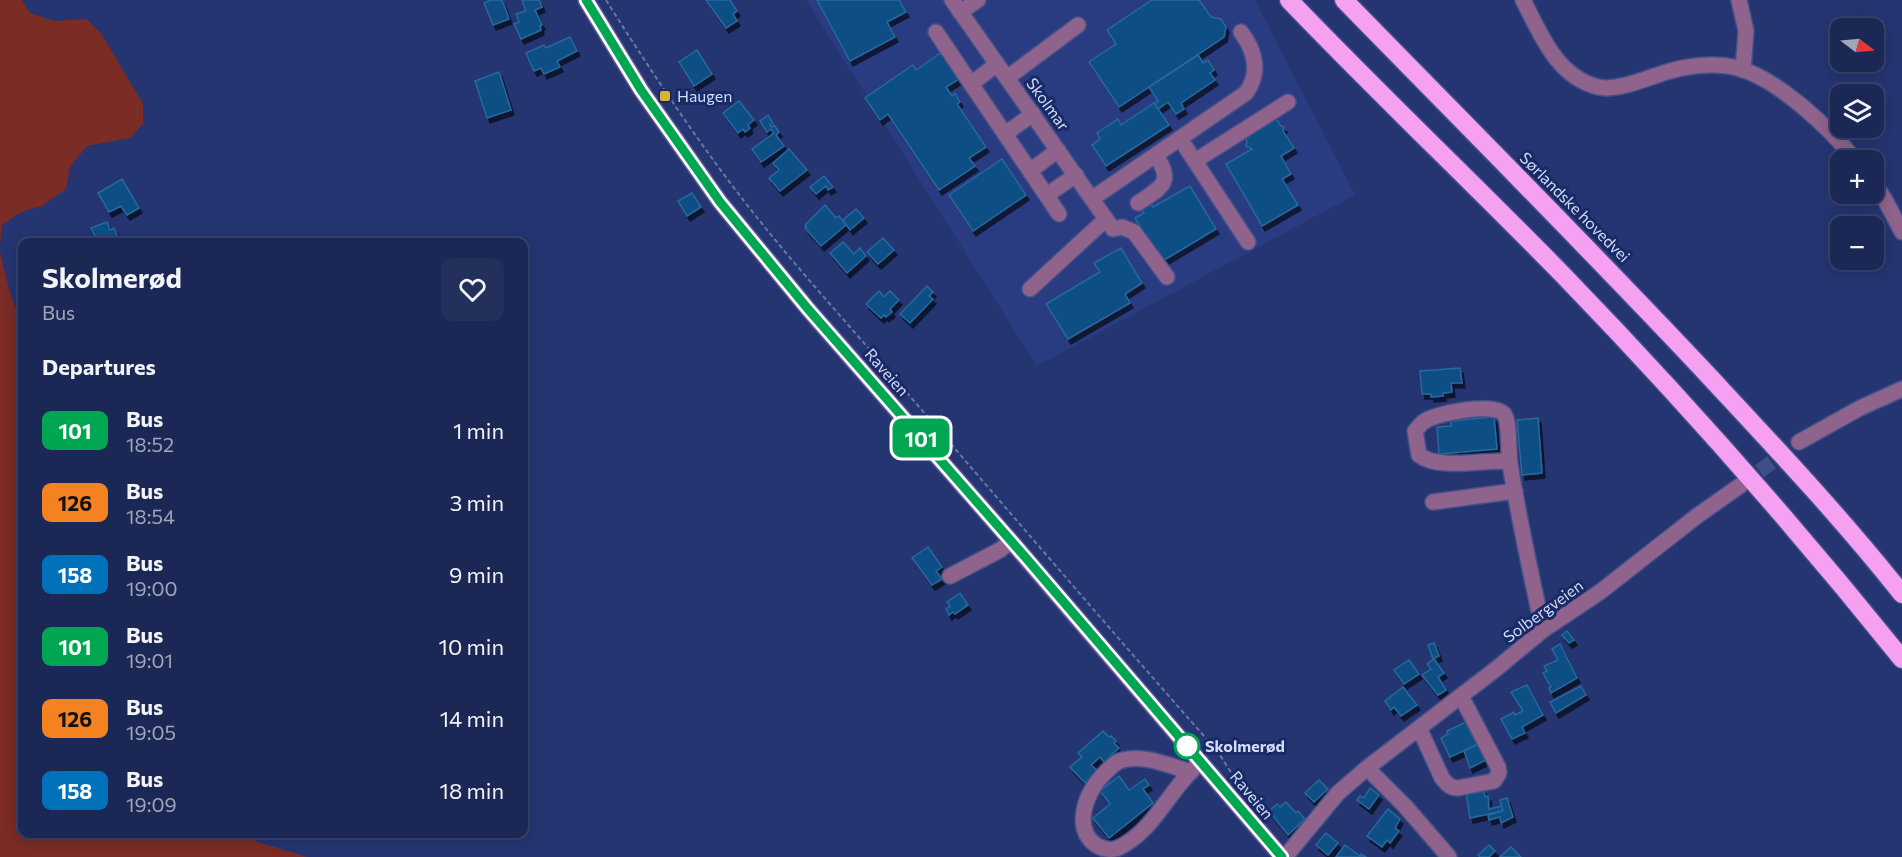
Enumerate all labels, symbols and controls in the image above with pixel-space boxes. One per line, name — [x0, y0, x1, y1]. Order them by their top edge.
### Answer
north arrow — [1830, 18, 1884, 72]
map controls — [1830, 18, 1884, 270]
street label: Skolmar — [1023, 74, 1074, 134]
button: layers — [1830, 84, 1884, 138]
place label: Haugen — [677, 86, 732, 105]
marker: Haugen — [658, 89, 672, 103]
street label: Sørlandske hovedvei — [1516, 148, 1634, 266]
button: + — [1830, 150, 1884, 204]
button: − — [1830, 216, 1884, 270]
button: heart — [441, 258, 504, 321]
text: Skolmerød — [42, 260, 182, 294]
text: Bus — [42, 300, 75, 324]
street label: Raveien — [862, 344, 913, 399]
text: Departures — [42, 353, 156, 380]
text: Bus — [126, 405, 163, 432]
text: 1 min — [453, 417, 504, 444]
text: 101 — [59, 418, 91, 443]
line badge: 101 — [886, 418, 956, 458]
text: 101 — [905, 426, 937, 451]
text: 18:52 — [126, 432, 174, 456]
text: Bus — [126, 477, 163, 504]
text: 3 min — [450, 489, 504, 516]
text: 126 — [58, 490, 92, 515]
text: 18:54 — [126, 504, 175, 528]
text: Bus — [126, 549, 163, 576]
text: 9 min — [449, 561, 504, 588]
text: 158 — [58, 562, 92, 587]
street label: Solbergveien — [1499, 575, 1586, 646]
text: 19:00 — [126, 576, 178, 600]
text: Bus — [126, 621, 163, 648]
text: 10 min — [439, 633, 504, 660]
text: 101 — [59, 634, 91, 659]
text: 19:01 — [126, 648, 173, 672]
text: Bus — [126, 693, 163, 720]
text: 14 min — [440, 705, 504, 732]
text: 126 — [58, 706, 92, 731]
text: 19:05 — [126, 720, 176, 744]
marker: Skolmerød — [1174, 733, 1200, 759]
place label: Skolmerød — [1205, 736, 1285, 755]
text: Bus — [126, 765, 163, 792]
street label: Raveien — [1227, 767, 1278, 823]
text: 18 min — [440, 777, 504, 804]
text: 158 — [58, 778, 92, 803]
text: 19:09 — [126, 792, 177, 816]

